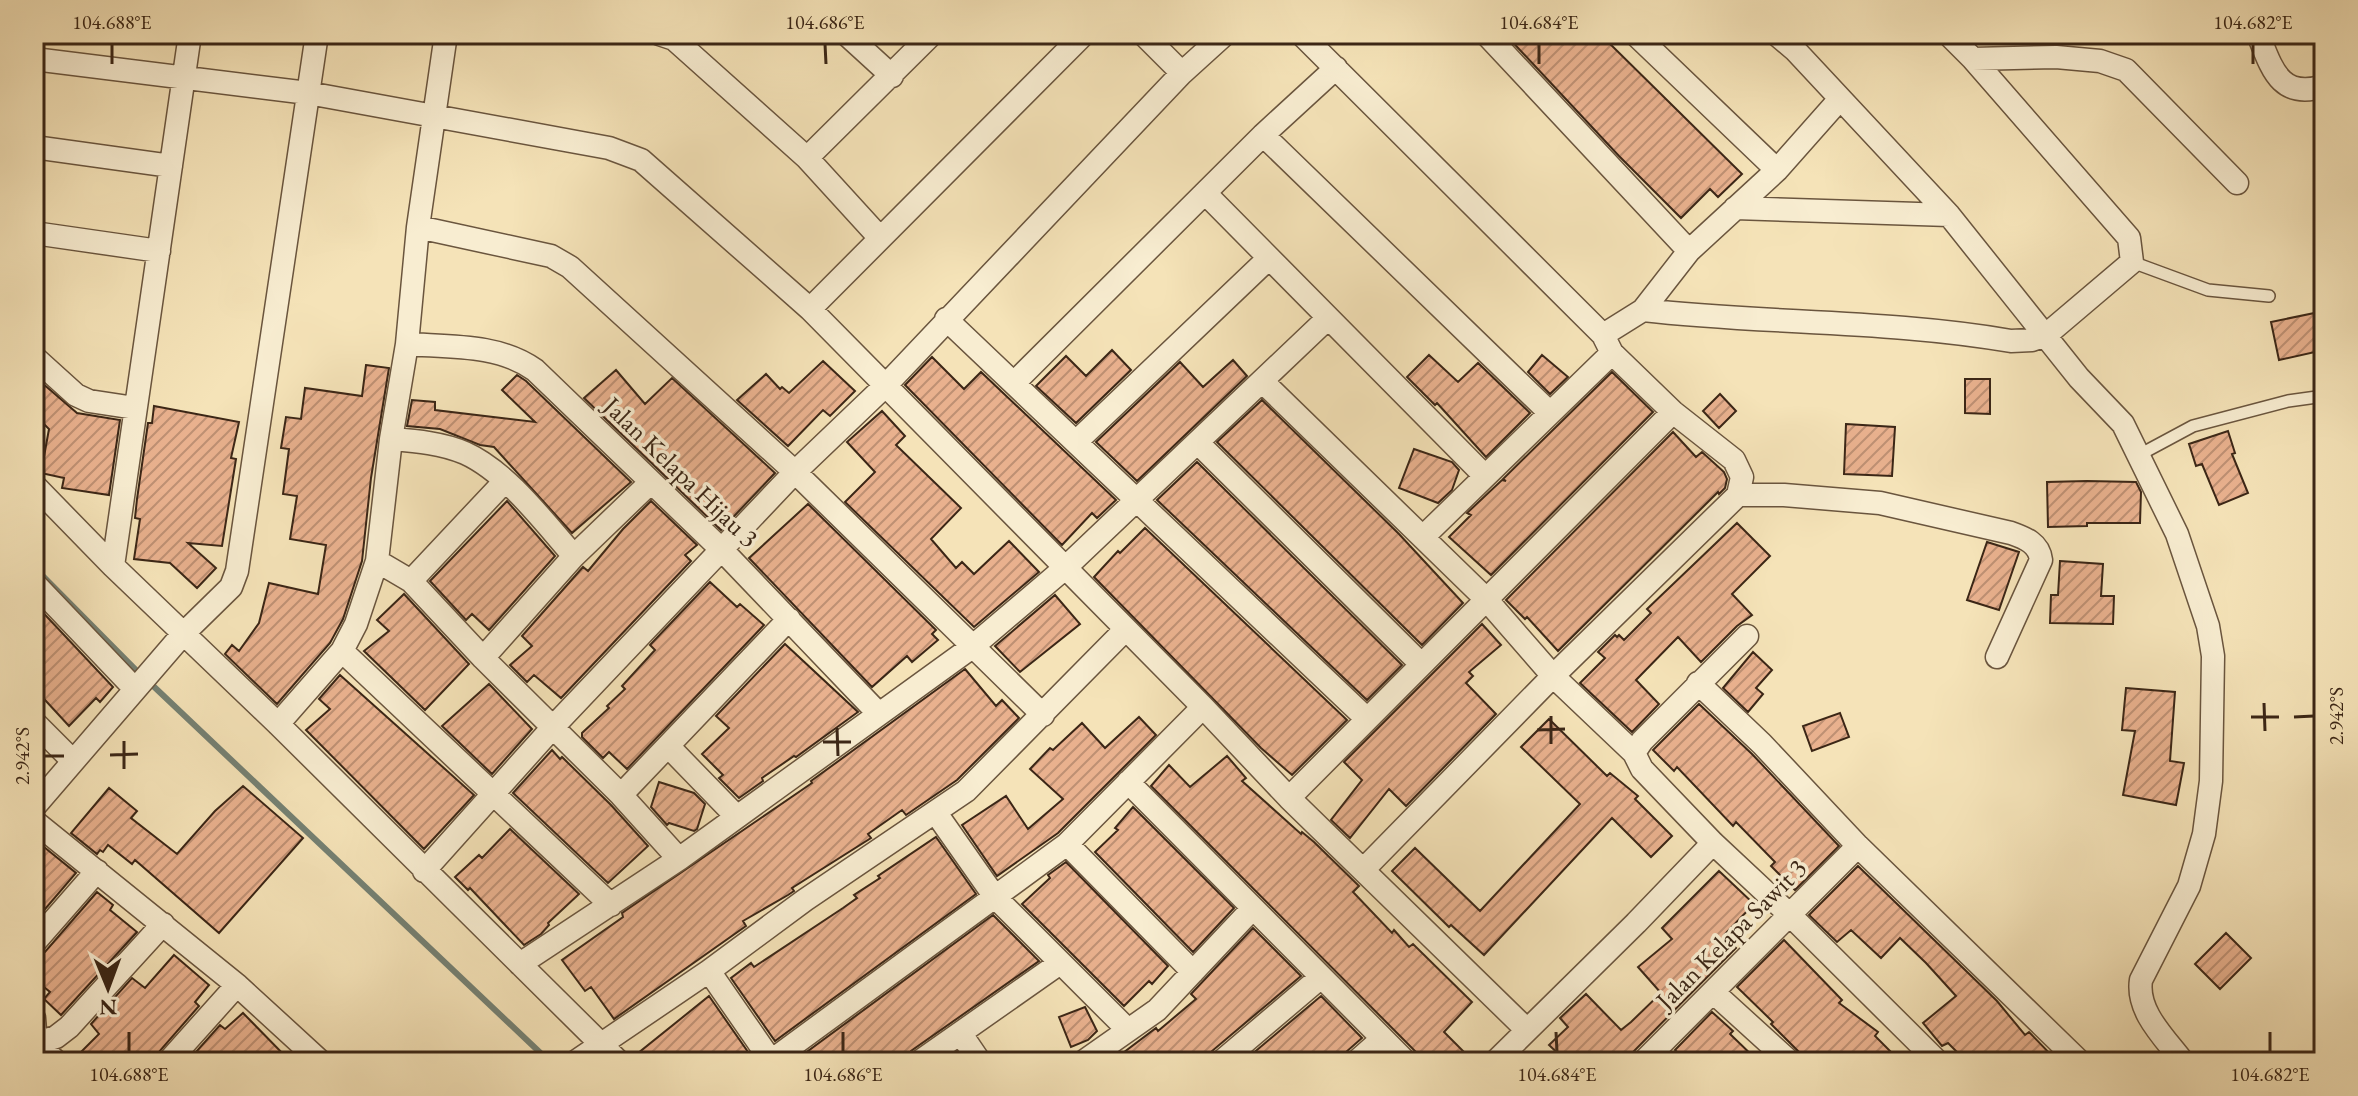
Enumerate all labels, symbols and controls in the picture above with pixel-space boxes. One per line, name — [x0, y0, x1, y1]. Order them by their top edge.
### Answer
text: 104.688°E — [72, 9, 152, 35]
text: 104.686°E — [785, 9, 865, 35]
text: 104.684°E — [1499, 9, 1579, 35]
text: 104.682°E — [2213, 9, 2293, 35]
street label: Jalan Kelapa Hijau 3 — [595, 388, 766, 555]
text: 2.942°S — [2323, 687, 2349, 745]
text: 2.942°S — [9, 727, 35, 785]
street label: Jalan Kelapa Sawit 3 — [1647, 851, 1814, 1018]
north arrow — [68, 948, 148, 1028]
text: N — [99, 993, 117, 1022]
text: 104.688°E — [89, 1061, 169, 1087]
text: 104.686°E — [803, 1061, 883, 1087]
text: 104.684°E — [1517, 1061, 1597, 1087]
text: 104.682°E — [2230, 1061, 2310, 1087]

